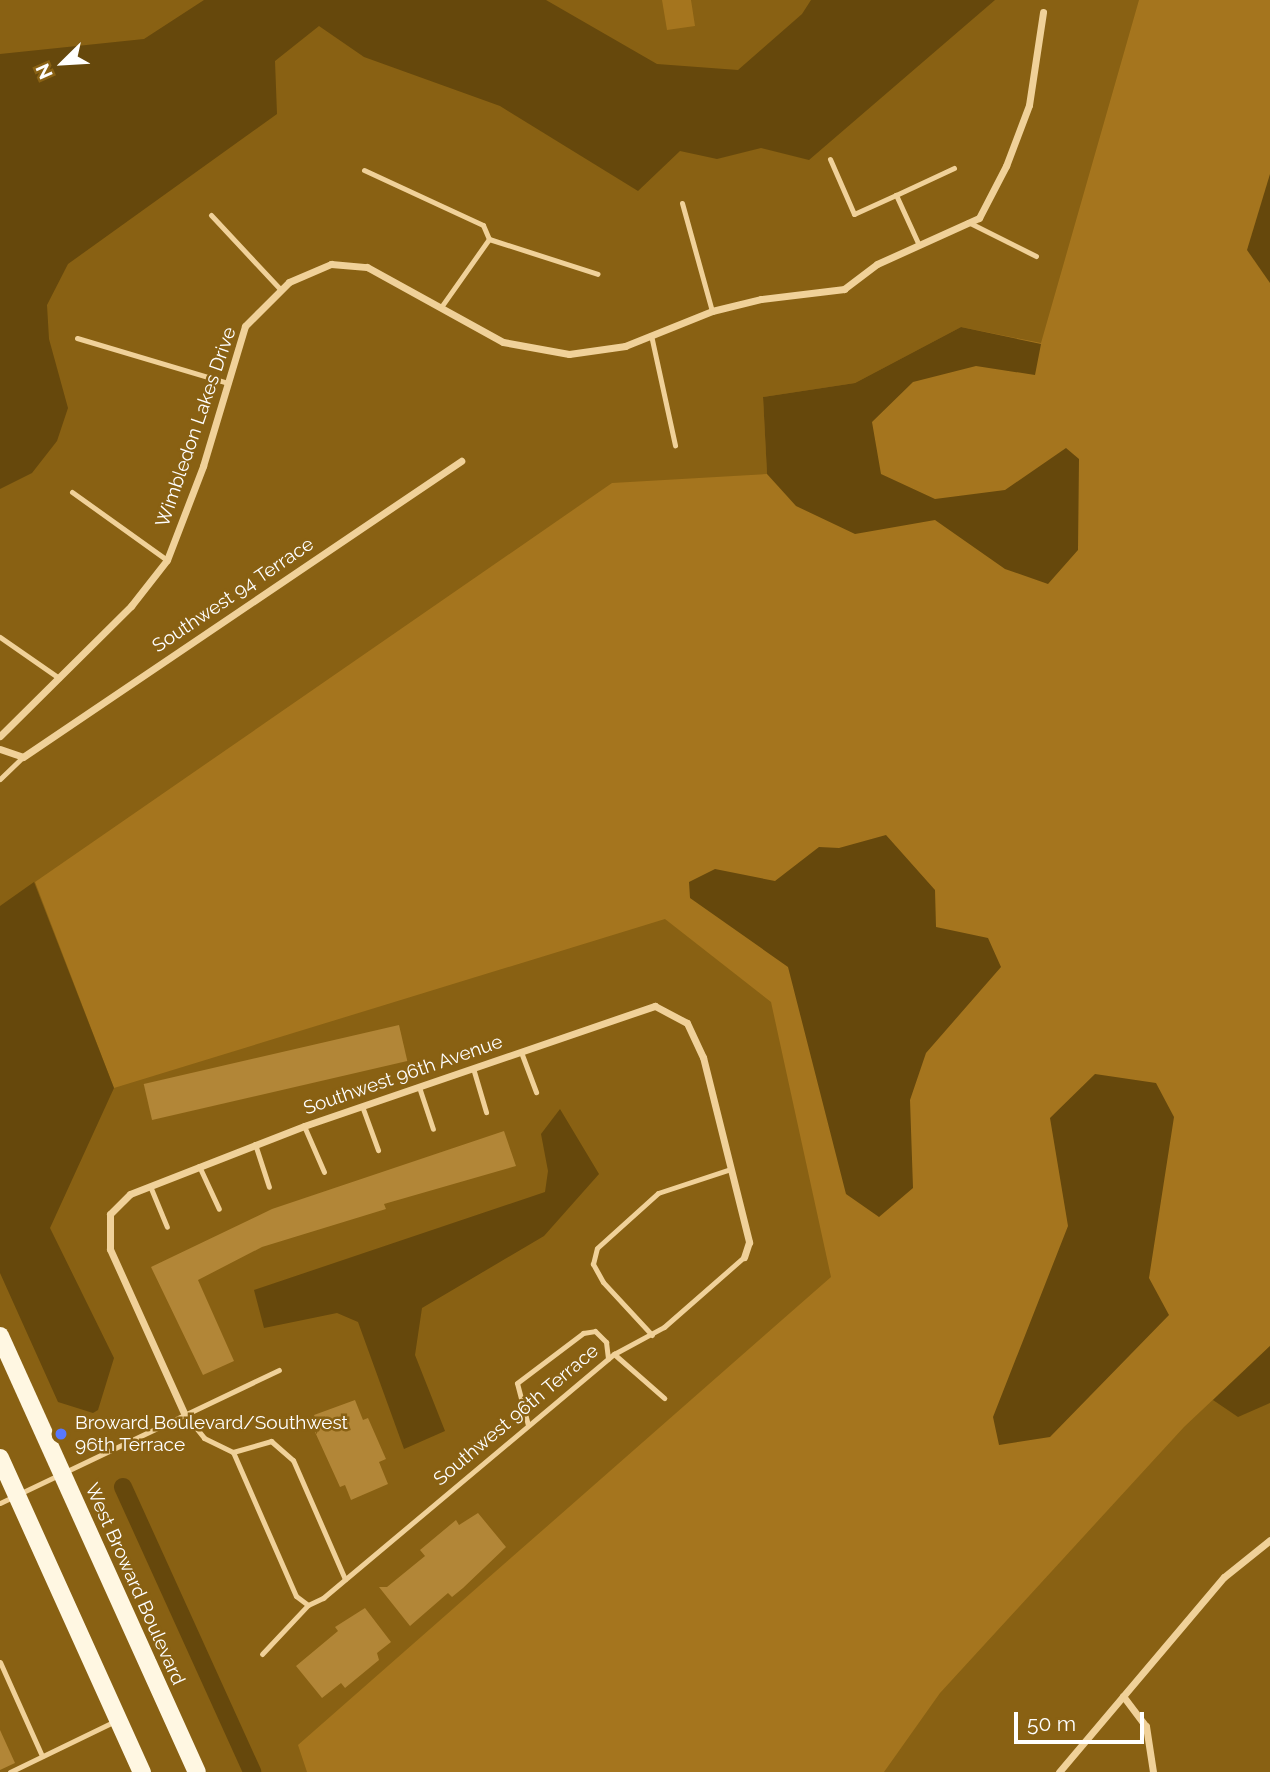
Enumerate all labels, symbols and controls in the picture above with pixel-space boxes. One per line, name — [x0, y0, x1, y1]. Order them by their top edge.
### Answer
north arrow — [28, 28, 98, 98]
text: N — [31, 60, 57, 83]
street label: Wimbledon Lakes Drive — [151, 324, 241, 530]
street label: Southwest 94 Terrace — [148, 532, 318, 658]
street label: Southwest 96th Avenue — [300, 1030, 506, 1120]
street label: Southwest 96th Terrace — [429, 1339, 603, 1491]
place label: Broward Boulevard/Southwest 96th Terrace — [75, 1412, 348, 1456]
marker: Broward Boulevard/Southwest 96th Terrace — [53, 1426, 69, 1442]
street label: West Broward Boulevard — [80, 1480, 190, 1688]
scale bar — [1018, 1698, 1148, 1742]
text: 50 m — [1027, 1711, 1076, 1736]

